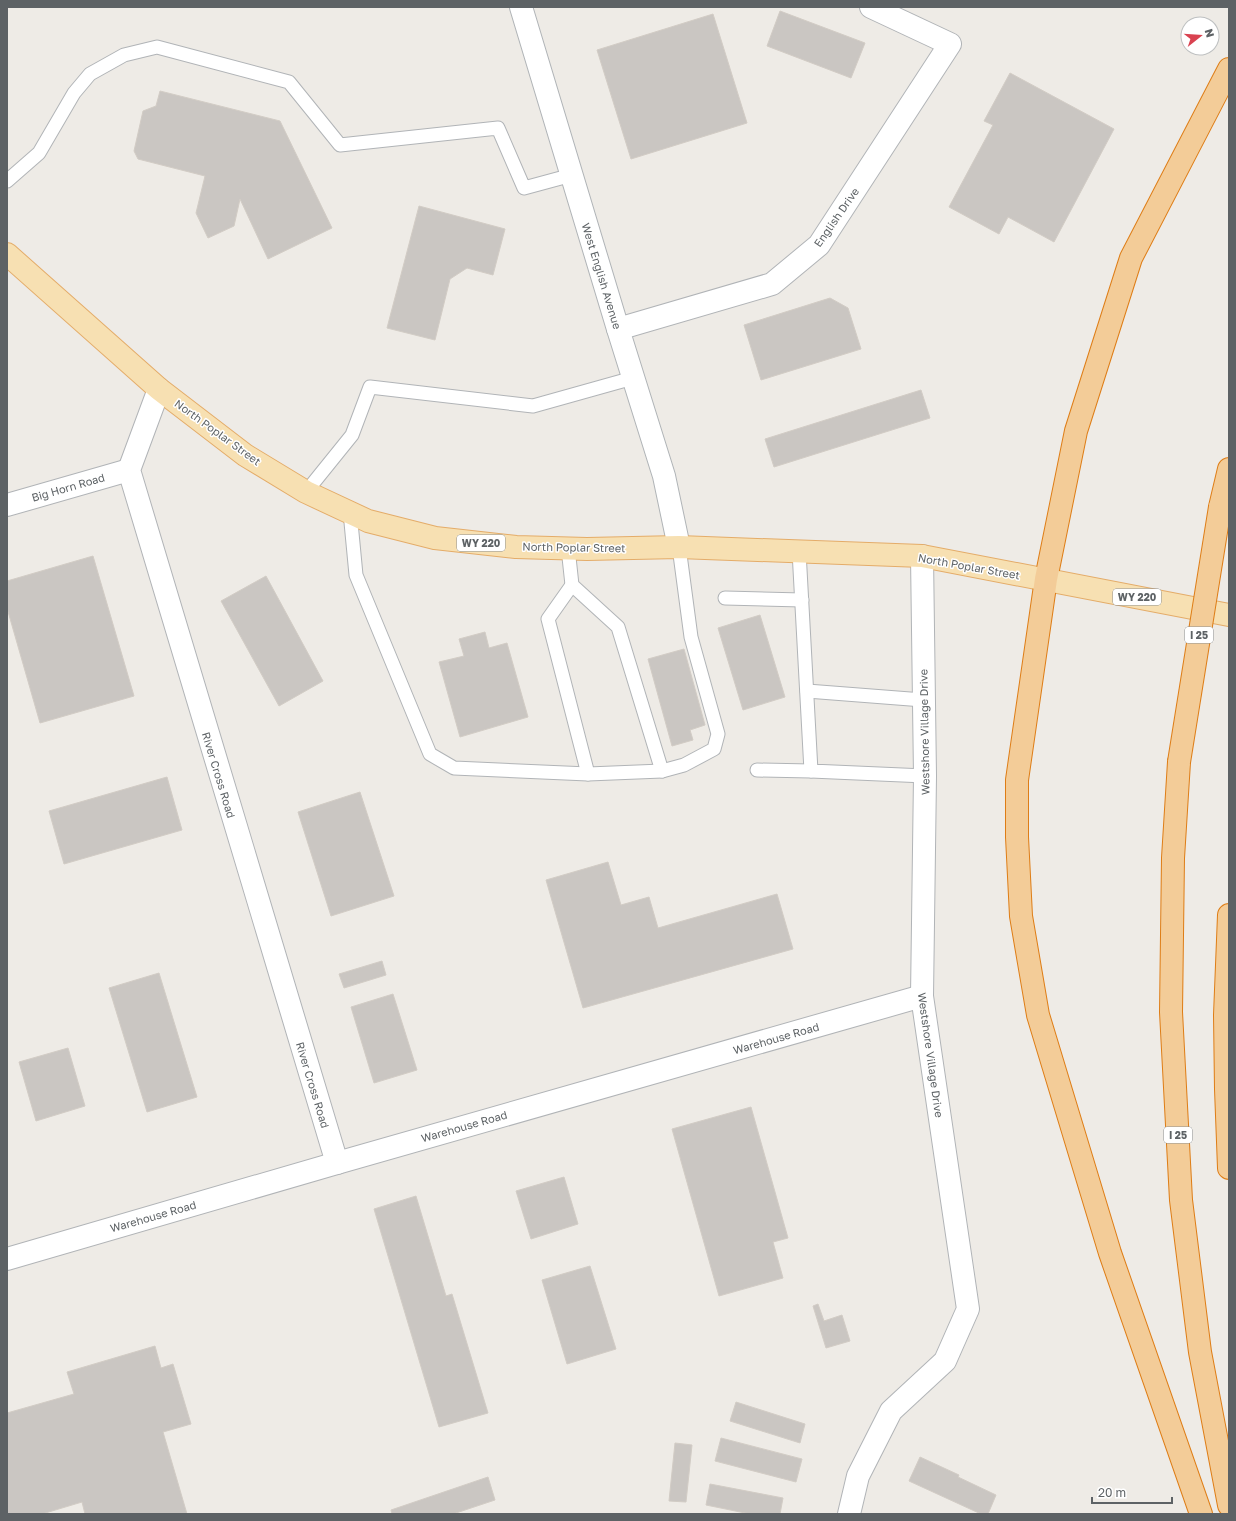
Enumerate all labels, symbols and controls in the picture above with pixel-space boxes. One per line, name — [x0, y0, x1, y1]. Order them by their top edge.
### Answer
north arrow — [1180, 16, 1220, 56]
text: N — [1203, 27, 1217, 39]
street label: English Drive — [811, 185, 861, 249]
street label: West English Avenue — [580, 221, 624, 331]
street label: North Poplar Street — [172, 396, 264, 468]
street label: Big Horn Road — [30, 470, 106, 504]
road number: WY 220 — [457, 535, 505, 551]
street label: North Poplar Street — [522, 540, 626, 554]
street label: North Poplar Street — [917, 551, 1021, 581]
road number: WY 220 — [1113, 589, 1161, 605]
road number: I 25 — [1185, 627, 1213, 643]
street label: Westshore Village Drive — [916, 669, 932, 795]
street label: River Cross Road — [200, 730, 238, 820]
street label: Westshore Village Drive — [916, 992, 946, 1118]
street label: Warehouse Road — [732, 1020, 820, 1056]
street label: River Cross Road — [294, 1040, 332, 1130]
street label: Warehouse Road — [420, 1108, 508, 1144]
road number: I 25 — [1164, 1127, 1192, 1143]
street label: Warehouse Road — [109, 1198, 197, 1234]
scale bar — [1092, 1479, 1172, 1505]
text: 20 m — [1098, 1485, 1126, 1500]

